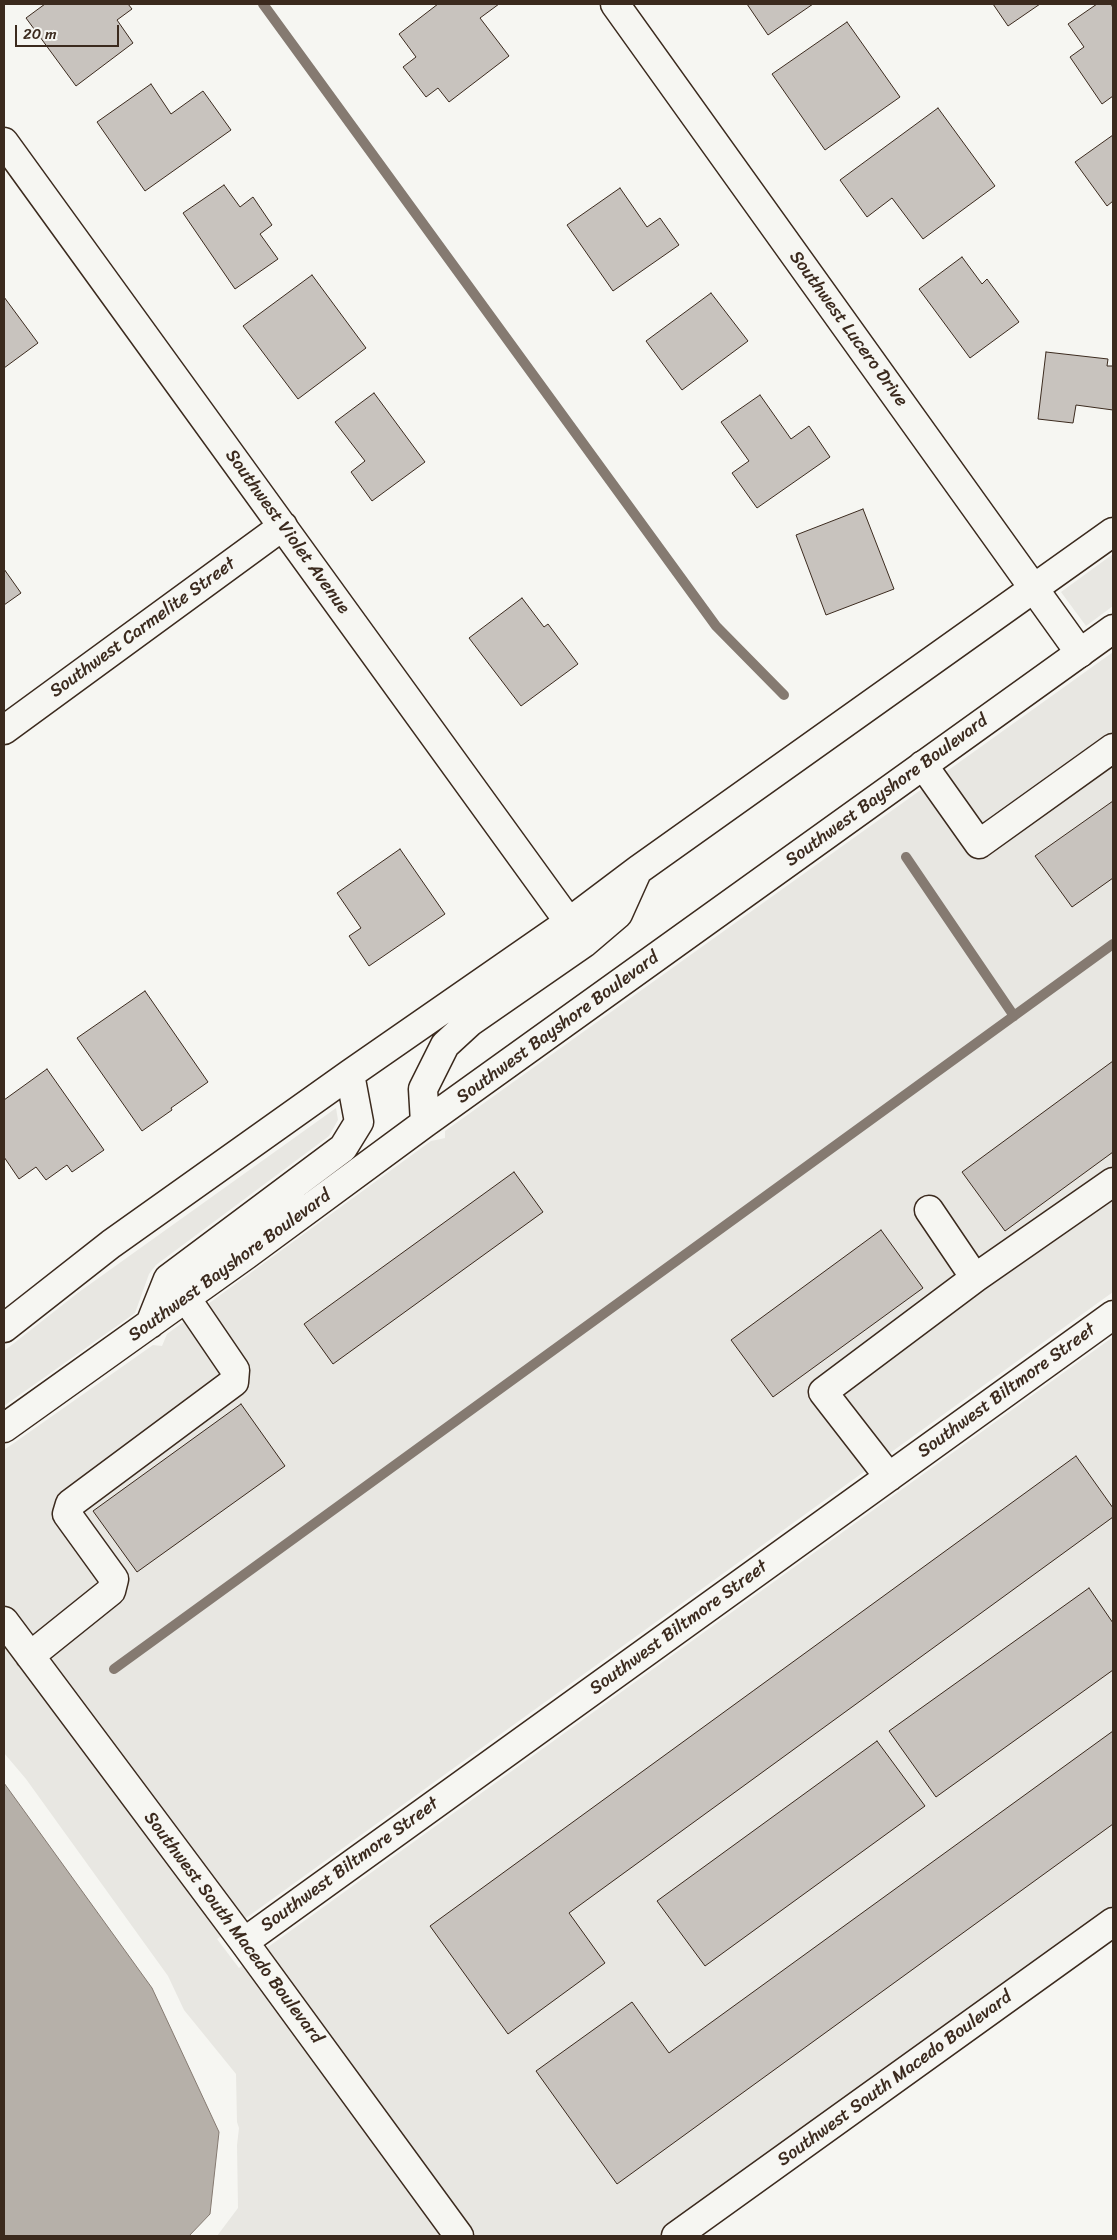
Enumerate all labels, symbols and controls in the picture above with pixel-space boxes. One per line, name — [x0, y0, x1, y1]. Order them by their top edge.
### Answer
scale bar — [18, 15, 121, 47]
text: 20 m — [23, 21, 57, 47]
street label: Southwest Lucero Drive — [784, 247, 912, 411]
street label: Southwest Violet Avenue — [220, 446, 354, 618]
street label: Southwest Carmelite Street — [46, 553, 240, 703]
street label: Southwest Bayshore Boulevard — [782, 710, 992, 872]
street label: Southwest Bayshore Boulevard — [453, 947, 663, 1109]
street label: Southwest Bayshore Boulevard — [125, 1185, 335, 1347]
street label: Southwest Biltmore Street — [914, 1319, 1100, 1463]
street label: Southwest Biltmore Street — [586, 1556, 772, 1700]
street label: Southwest Biltmore Street — [257, 1793, 443, 1937]
street label: Southwest South Macedo Boulevard — [139, 1808, 327, 2048]
street label: Southwest South Macedo Boulevard — [774, 1987, 1016, 2171]

